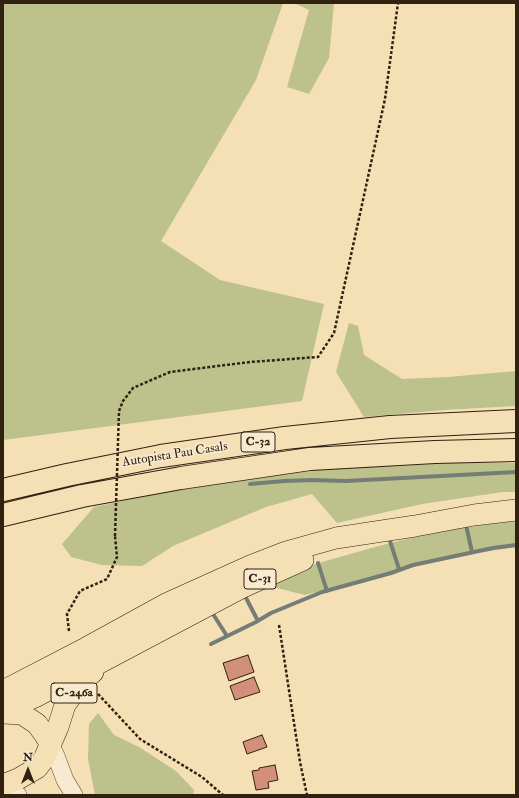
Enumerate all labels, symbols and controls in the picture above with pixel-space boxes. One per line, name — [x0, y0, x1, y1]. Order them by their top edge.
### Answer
road number: C-32 — [241, 432, 275, 452]
street label: Autopista Pau Casals — [121, 439, 229, 471]
road number: C-31 — [244, 569, 276, 589]
road number: C-246a — [51, 683, 97, 703]
north arrow — [8, 750, 48, 790]
text: N — [23, 751, 33, 764]

